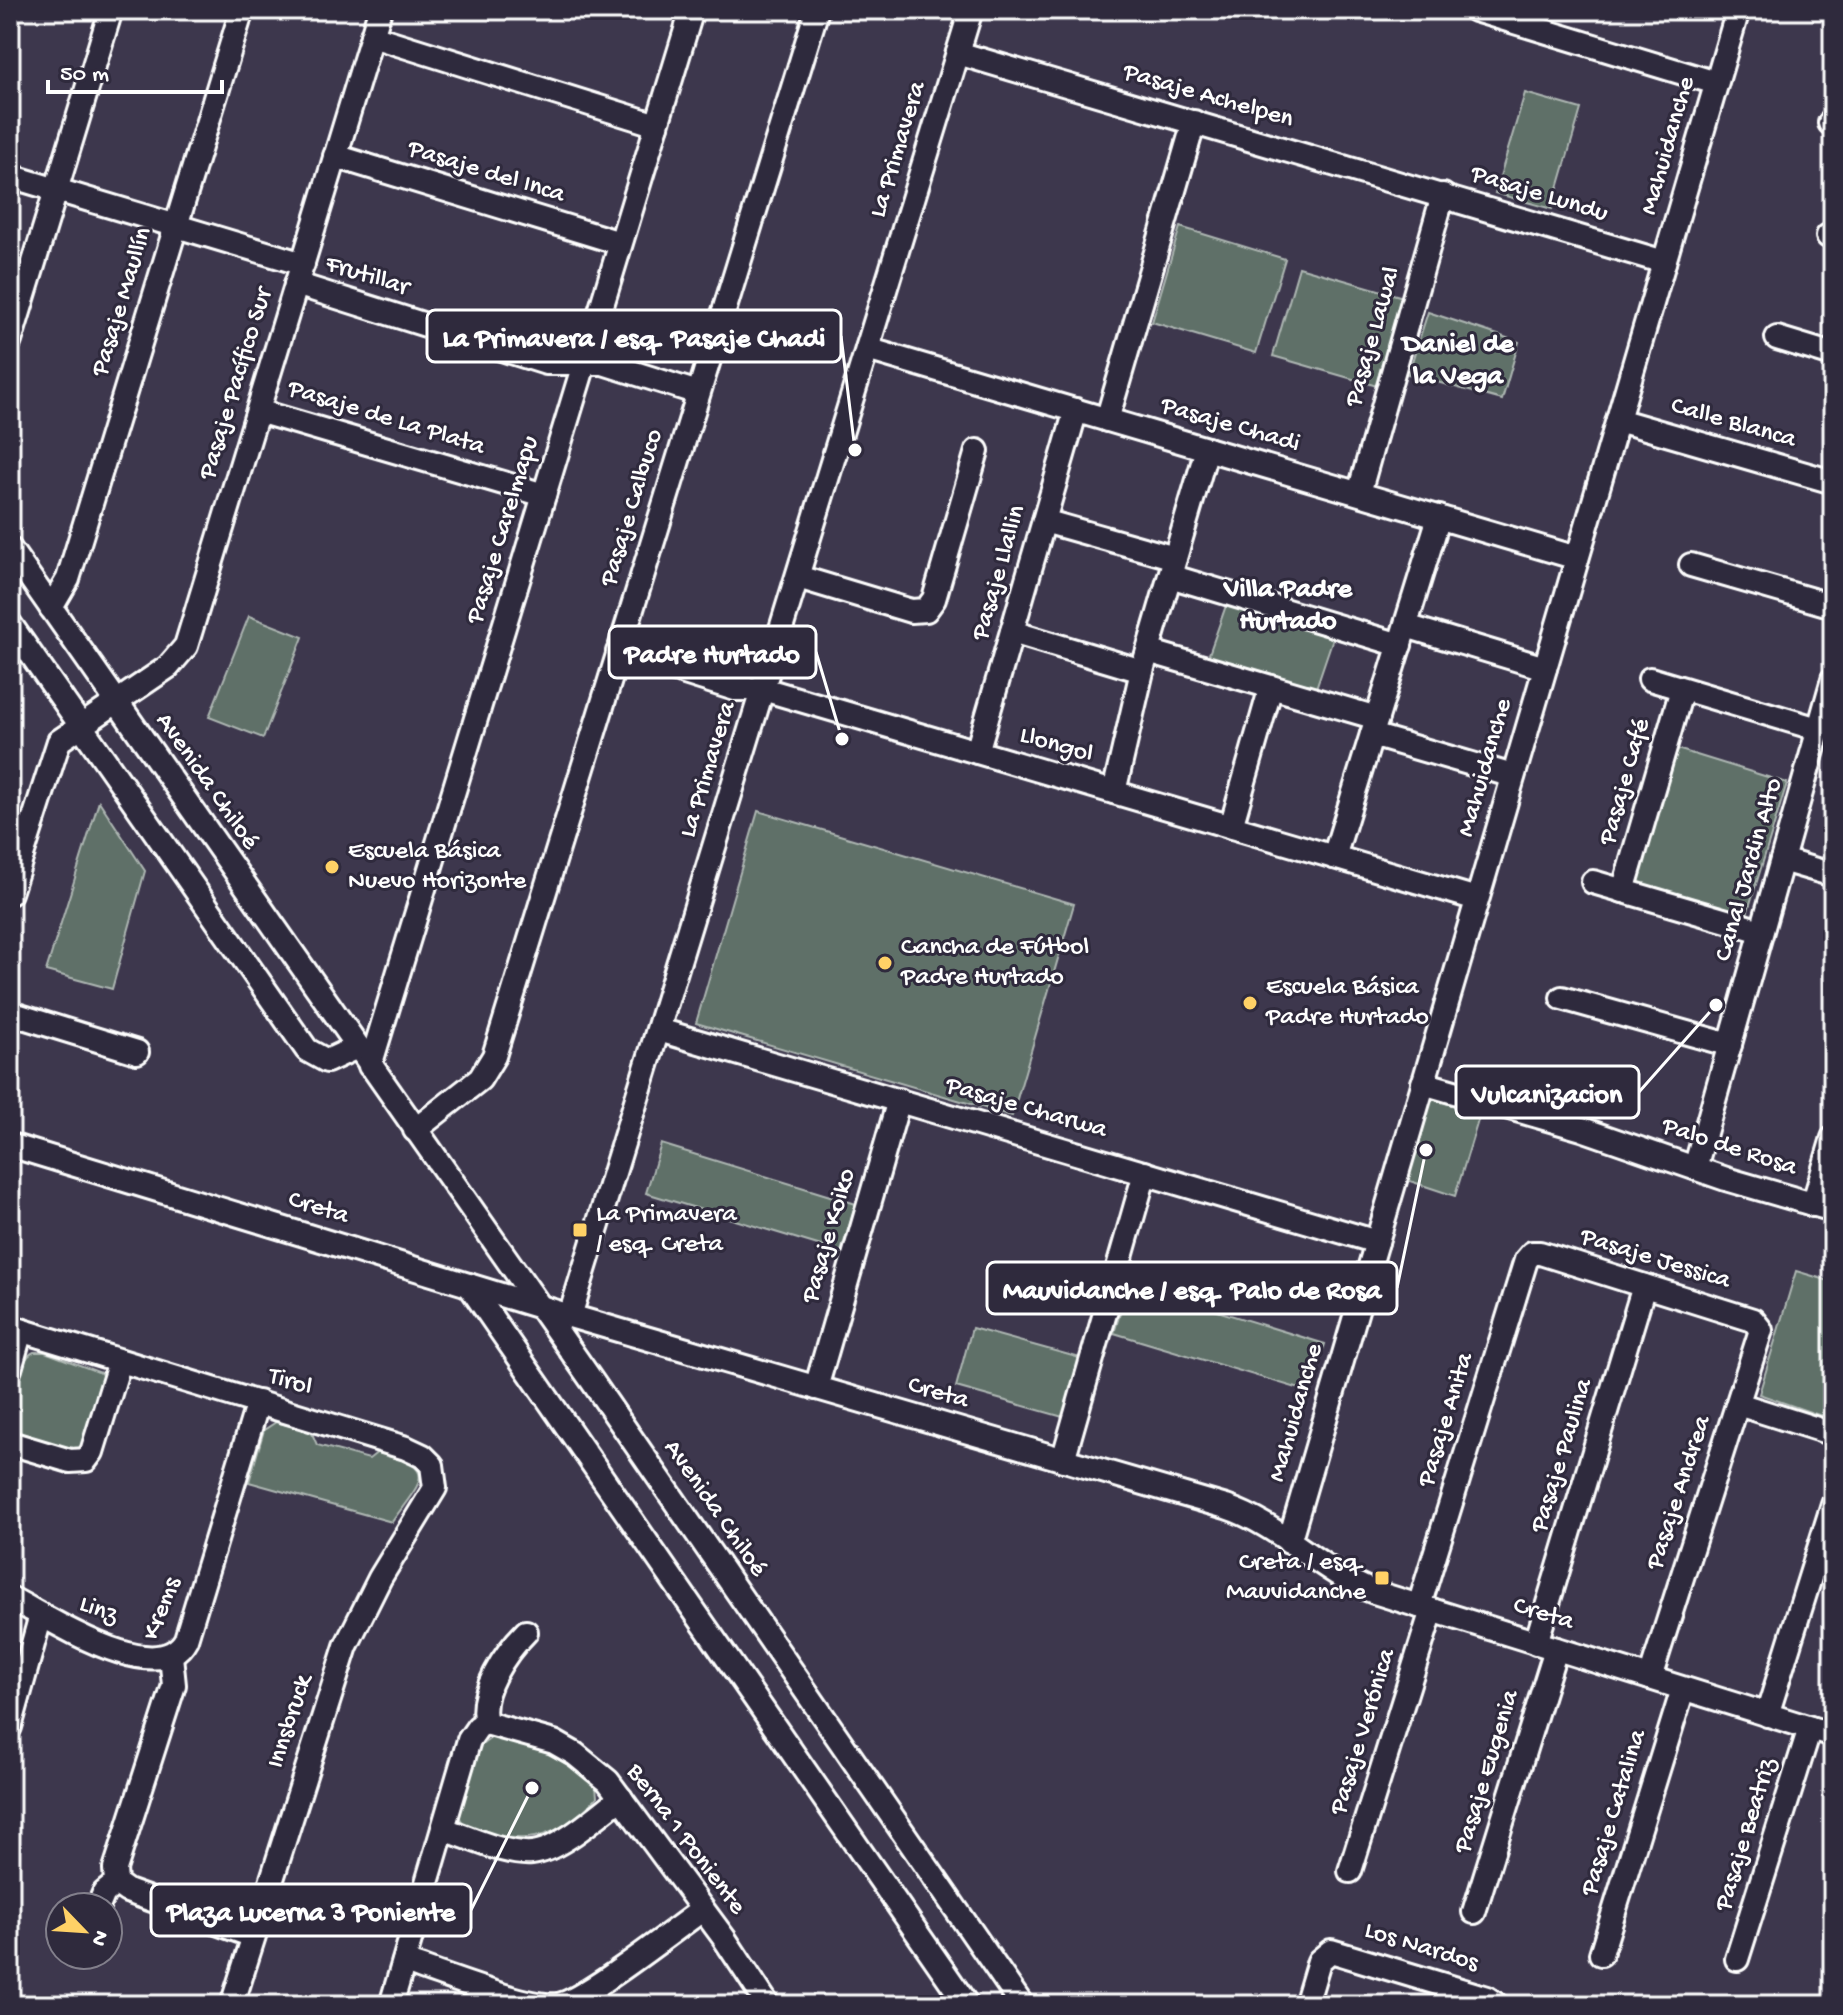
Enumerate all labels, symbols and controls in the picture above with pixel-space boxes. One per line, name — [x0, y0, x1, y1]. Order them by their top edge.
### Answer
scale bar — [48, 44, 222, 94]
street label: Pasaje Achelpen — [1118, 58, 1297, 136]
text: 50 m — [60, 61, 109, 90]
street label: Mahuidanche — [1634, 73, 1704, 219]
street label: La Primavera — [864, 77, 935, 222]
street label: Pasaje del Inca — [403, 134, 570, 212]
street label: Pasaje Lundu — [1466, 159, 1611, 231]
street label: Pasaje Maullín — [85, 223, 161, 381]
street label: Frutillar — [320, 249, 415, 305]
street label: Pasaje Lawal — [1339, 263, 1409, 412]
street label: Pasaje Pacífico Sur — [193, 282, 282, 485]
callout: La Primavera / esq. Pasaje Chadi — [427, 310, 841, 362]
text: La Primavera / esq. Pasaje Chadi — [443, 324, 825, 357]
district label: Daniel de la Vega — [1399, 329, 1515, 394]
street label: Pasaje de La Plata — [283, 374, 490, 464]
street label: Pasaje Chadi — [1156, 391, 1303, 461]
street label: Calle Blanca — [1667, 391, 1801, 457]
street label: Pasaje Calbuco — [594, 426, 672, 591]
street label: Pasaje Carelmapu — [460, 432, 547, 629]
street label: Pasaje Llallin — [966, 501, 1034, 645]
district label: Villa Padre Hurtado — [1222, 574, 1354, 639]
callout: Padre Hurtado — [609, 626, 816, 678]
text: Padre Hurtado — [622, 640, 800, 673]
street label: Mahuidanche — [1451, 695, 1521, 841]
street label: La Primavera — [674, 697, 745, 842]
street label: Avenida Chiloé — [147, 707, 265, 857]
street label: Pasaje Café — [1593, 715, 1659, 850]
street label: Llongol — [1016, 721, 1096, 771]
street label: Canal Jardin Alto — [1709, 775, 1791, 965]
place label: Escuela Básica Nuevo Horizonte — [348, 837, 527, 898]
marker: Escuela Básica Nuevo Horizonte — [323, 858, 341, 876]
place label: Cancha de Fútbol Padre Hurtado — [900, 933, 1089, 994]
marker: Cancha de Fútbol Padre Hurtado — [876, 954, 894, 972]
place label: Escuela Básica Padre Hurtado — [1265, 973, 1429, 1034]
marker: Escuela Básica Padre Hurtado — [1241, 994, 1259, 1012]
callout: Vulcanizacion — [1456, 1066, 1639, 1118]
street label: Pasaje Charwa — [941, 1071, 1112, 1147]
text: Vulcanizacion — [1470, 1080, 1623, 1113]
street label: Palo de Rosa — [1657, 1111, 1802, 1185]
street label: Pasaje Koiko — [796, 1165, 864, 1308]
street label: Creta — [284, 1185, 354, 1233]
place label: La Primavera / esq. Creta — [596, 1200, 738, 1261]
marker: La Primavera / esq. Creta — [571, 1221, 589, 1239]
street label: Pasaje Jessica — [1575, 1222, 1735, 1298]
callout: Mauvidanche / esq. Palo de Rosa — [987, 1262, 1397, 1314]
text: Mauvidanche / esq. Palo de Rosa — [1003, 1276, 1383, 1309]
street label: Mahuidanche — [1262, 1340, 1332, 1486]
street label: Pasaje Anita — [1412, 1348, 1482, 1492]
street label: Tirol — [262, 1361, 316, 1404]
street label: Creta — [904, 1371, 973, 1418]
street label: Pasaje Paulina — [1525, 1374, 1602, 1538]
street label: Pasaje Andrea — [1640, 1411, 1720, 1575]
street label: Avenida Chiloé — [655, 1434, 773, 1584]
place label: Creta / esq. Mauvidanche — [1226, 1548, 1367, 1609]
marker: Creta / esq. Mauvidanche — [1373, 1569, 1391, 1587]
street label: Krems — [137, 1572, 190, 1645]
street label: Linz — [74, 1590, 123, 1633]
street label: Creta — [1509, 1591, 1579, 1639]
street label: Pasaje Verónica — [1324, 1644, 1404, 1820]
street label: Innsbruck — [261, 1669, 321, 1772]
street label: Pasaje Eugenia — [1448, 1685, 1528, 1858]
street label: Pasaje Catalina — [1575, 1725, 1655, 1901]
street label: Pasaje Beatriz — [1709, 1753, 1785, 1916]
street label: Berna 1 Poniente — [618, 1758, 752, 1922]
callout: Plaza Lucerna 3 Poniente — [151, 1884, 471, 1936]
north arrow — [44, 1891, 124, 1971]
text: Plaza Lucerna 3 Poniente — [165, 1898, 457, 1931]
street label: Los Nardos — [1360, 1916, 1483, 1980]
text: N — [84, 1926, 113, 1950]

